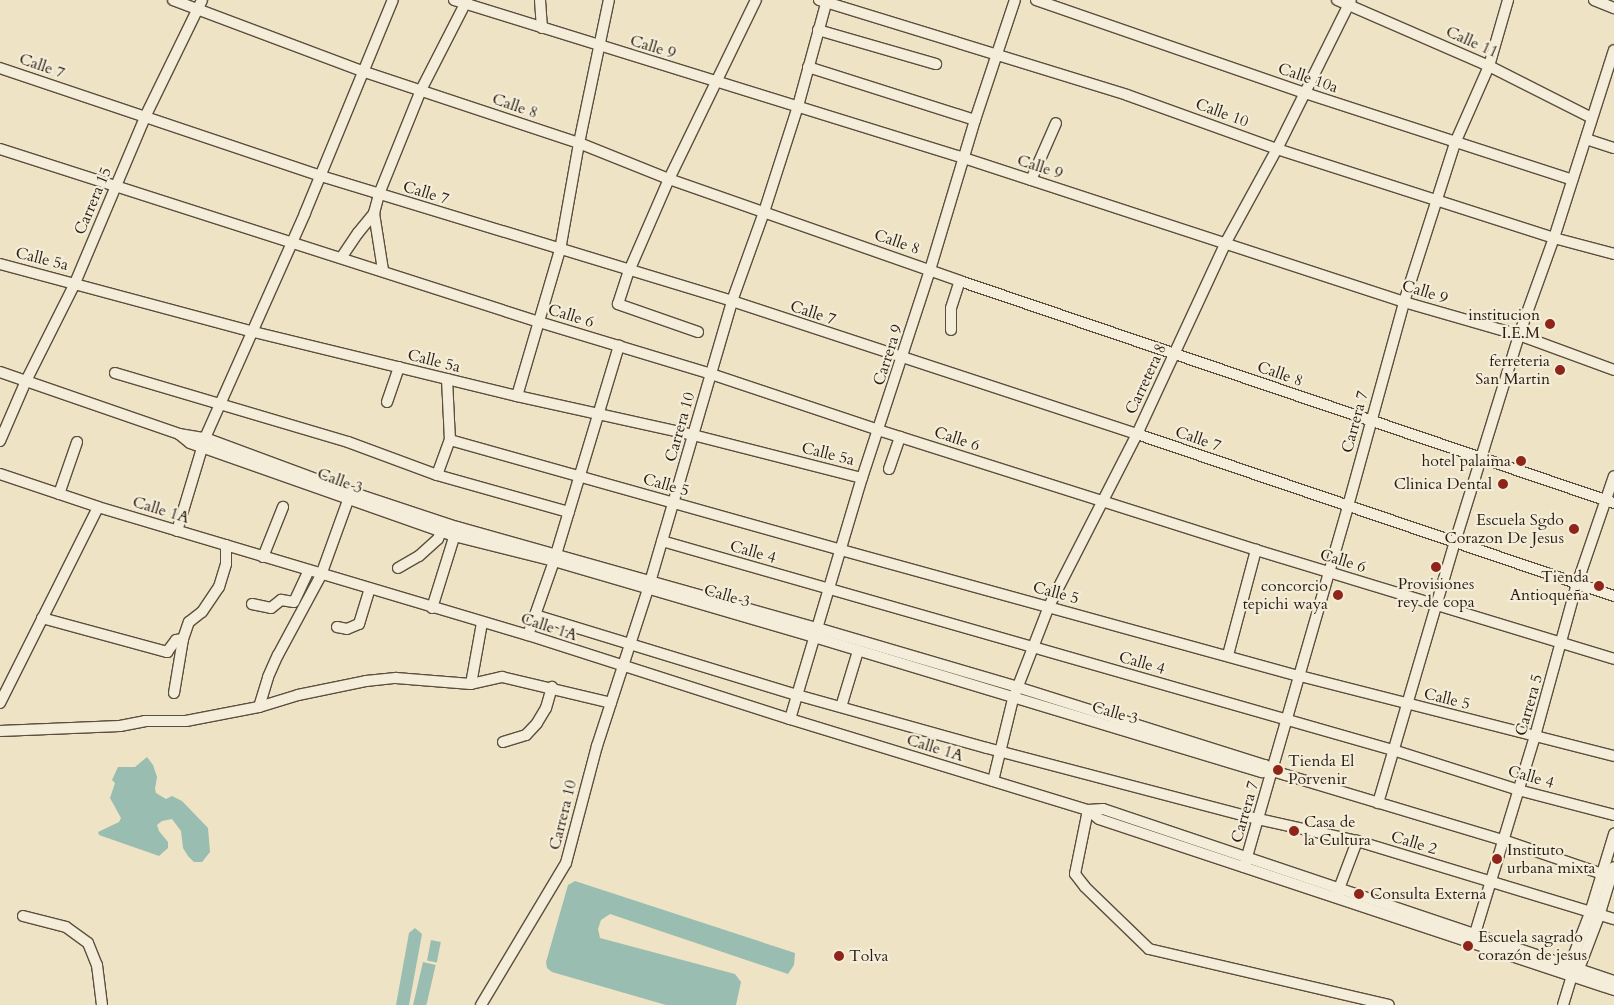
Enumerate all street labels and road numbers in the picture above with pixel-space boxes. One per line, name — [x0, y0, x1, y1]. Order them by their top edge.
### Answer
street label: Calle 11 — [1443, 22, 1501, 62]
street label: Calle 9 — [628, 31, 678, 63]
street label: Calle 7 — [17, 49, 67, 83]
street label: Calle 10a — [1275, 59, 1341, 97]
street label: Calle 8 — [490, 89, 540, 123]
street label: Calle 10 — [1193, 95, 1251, 131]
street label: Calle 9 — [1015, 151, 1065, 183]
street label: Carrera 15 — [70, 164, 116, 238]
street label: Calle 7 — [401, 177, 451, 209]
street label: Calle 8 — [872, 225, 922, 259]
street label: Calle 5a — [13, 243, 71, 275]
street label: Calle 9 — [1400, 276, 1450, 308]
street label: Calle 7 — [788, 297, 838, 329]
street label: Calle 6 — [546, 300, 596, 332]
street label: Carrera 9 — [869, 322, 907, 388]
street label: Carretera 8 — [1121, 341, 1171, 417]
street label: Calle 5a — [405, 345, 463, 377]
street label: Calle 8 — [1255, 357, 1305, 391]
street label: Carrera 7 — [1338, 389, 1372, 455]
street label: Carrera 10 — [661, 390, 699, 464]
street label: Calle 7 — [1173, 422, 1223, 456]
street label: Calle 6 — [932, 423, 982, 455]
street label: Calle 5a — [799, 438, 857, 470]
street label: Calle 3 — [315, 464, 365, 498]
street label: Calle 5 — [641, 469, 691, 501]
street label: Calle 1A — [130, 492, 192, 528]
street label: Calle 4 — [728, 536, 778, 568]
street label: Calle 6 — [1318, 545, 1368, 577]
street label: Calle 5 — [1031, 578, 1081, 608]
street label: Calle 3 — [702, 580, 752, 612]
street label: Calle 1A — [518, 609, 580, 645]
street label: Calle 4 — [1117, 647, 1167, 679]
street label: Carrera 5 — [1511, 672, 1547, 738]
street label: Calle 5 — [1422, 684, 1472, 714]
street label: Calle 3 — [1090, 697, 1140, 729]
street label: Calle 1A — [904, 730, 966, 766]
street label: Calle 4 — [1506, 761, 1556, 793]
street label: Carrera 10 — [545, 778, 581, 852]
street label: Carrera 7 — [1227, 779, 1263, 845]
street label: Calle 2 — [1389, 827, 1439, 859]

